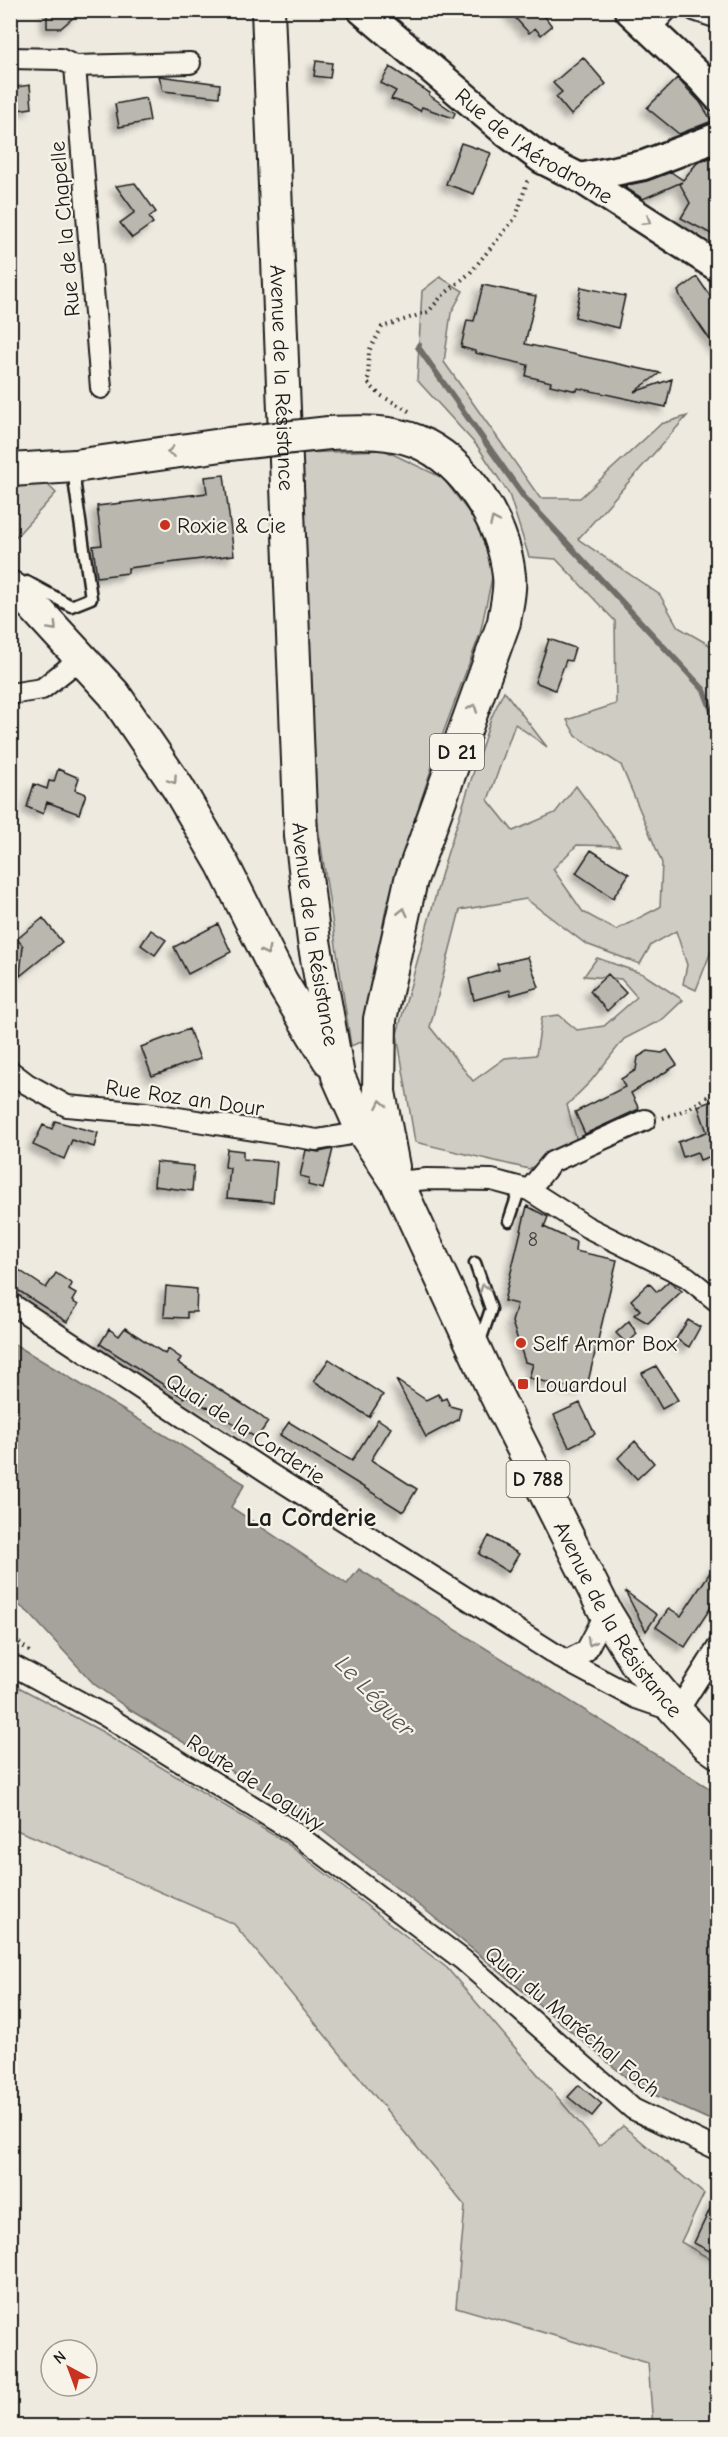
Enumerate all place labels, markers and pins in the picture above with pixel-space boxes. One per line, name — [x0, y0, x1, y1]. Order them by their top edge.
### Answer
place label: Roxie & Cie — [177, 513, 286, 539]
marker: Roxie & Cie — [158, 518, 172, 532]
place label: Self Armor Box — [533, 1331, 678, 1357]
marker: Self Armor Box — [514, 1336, 528, 1350]
place label: Louardoul — [535, 1372, 627, 1398]
marker: Louardoul — [516, 1377, 530, 1391]

